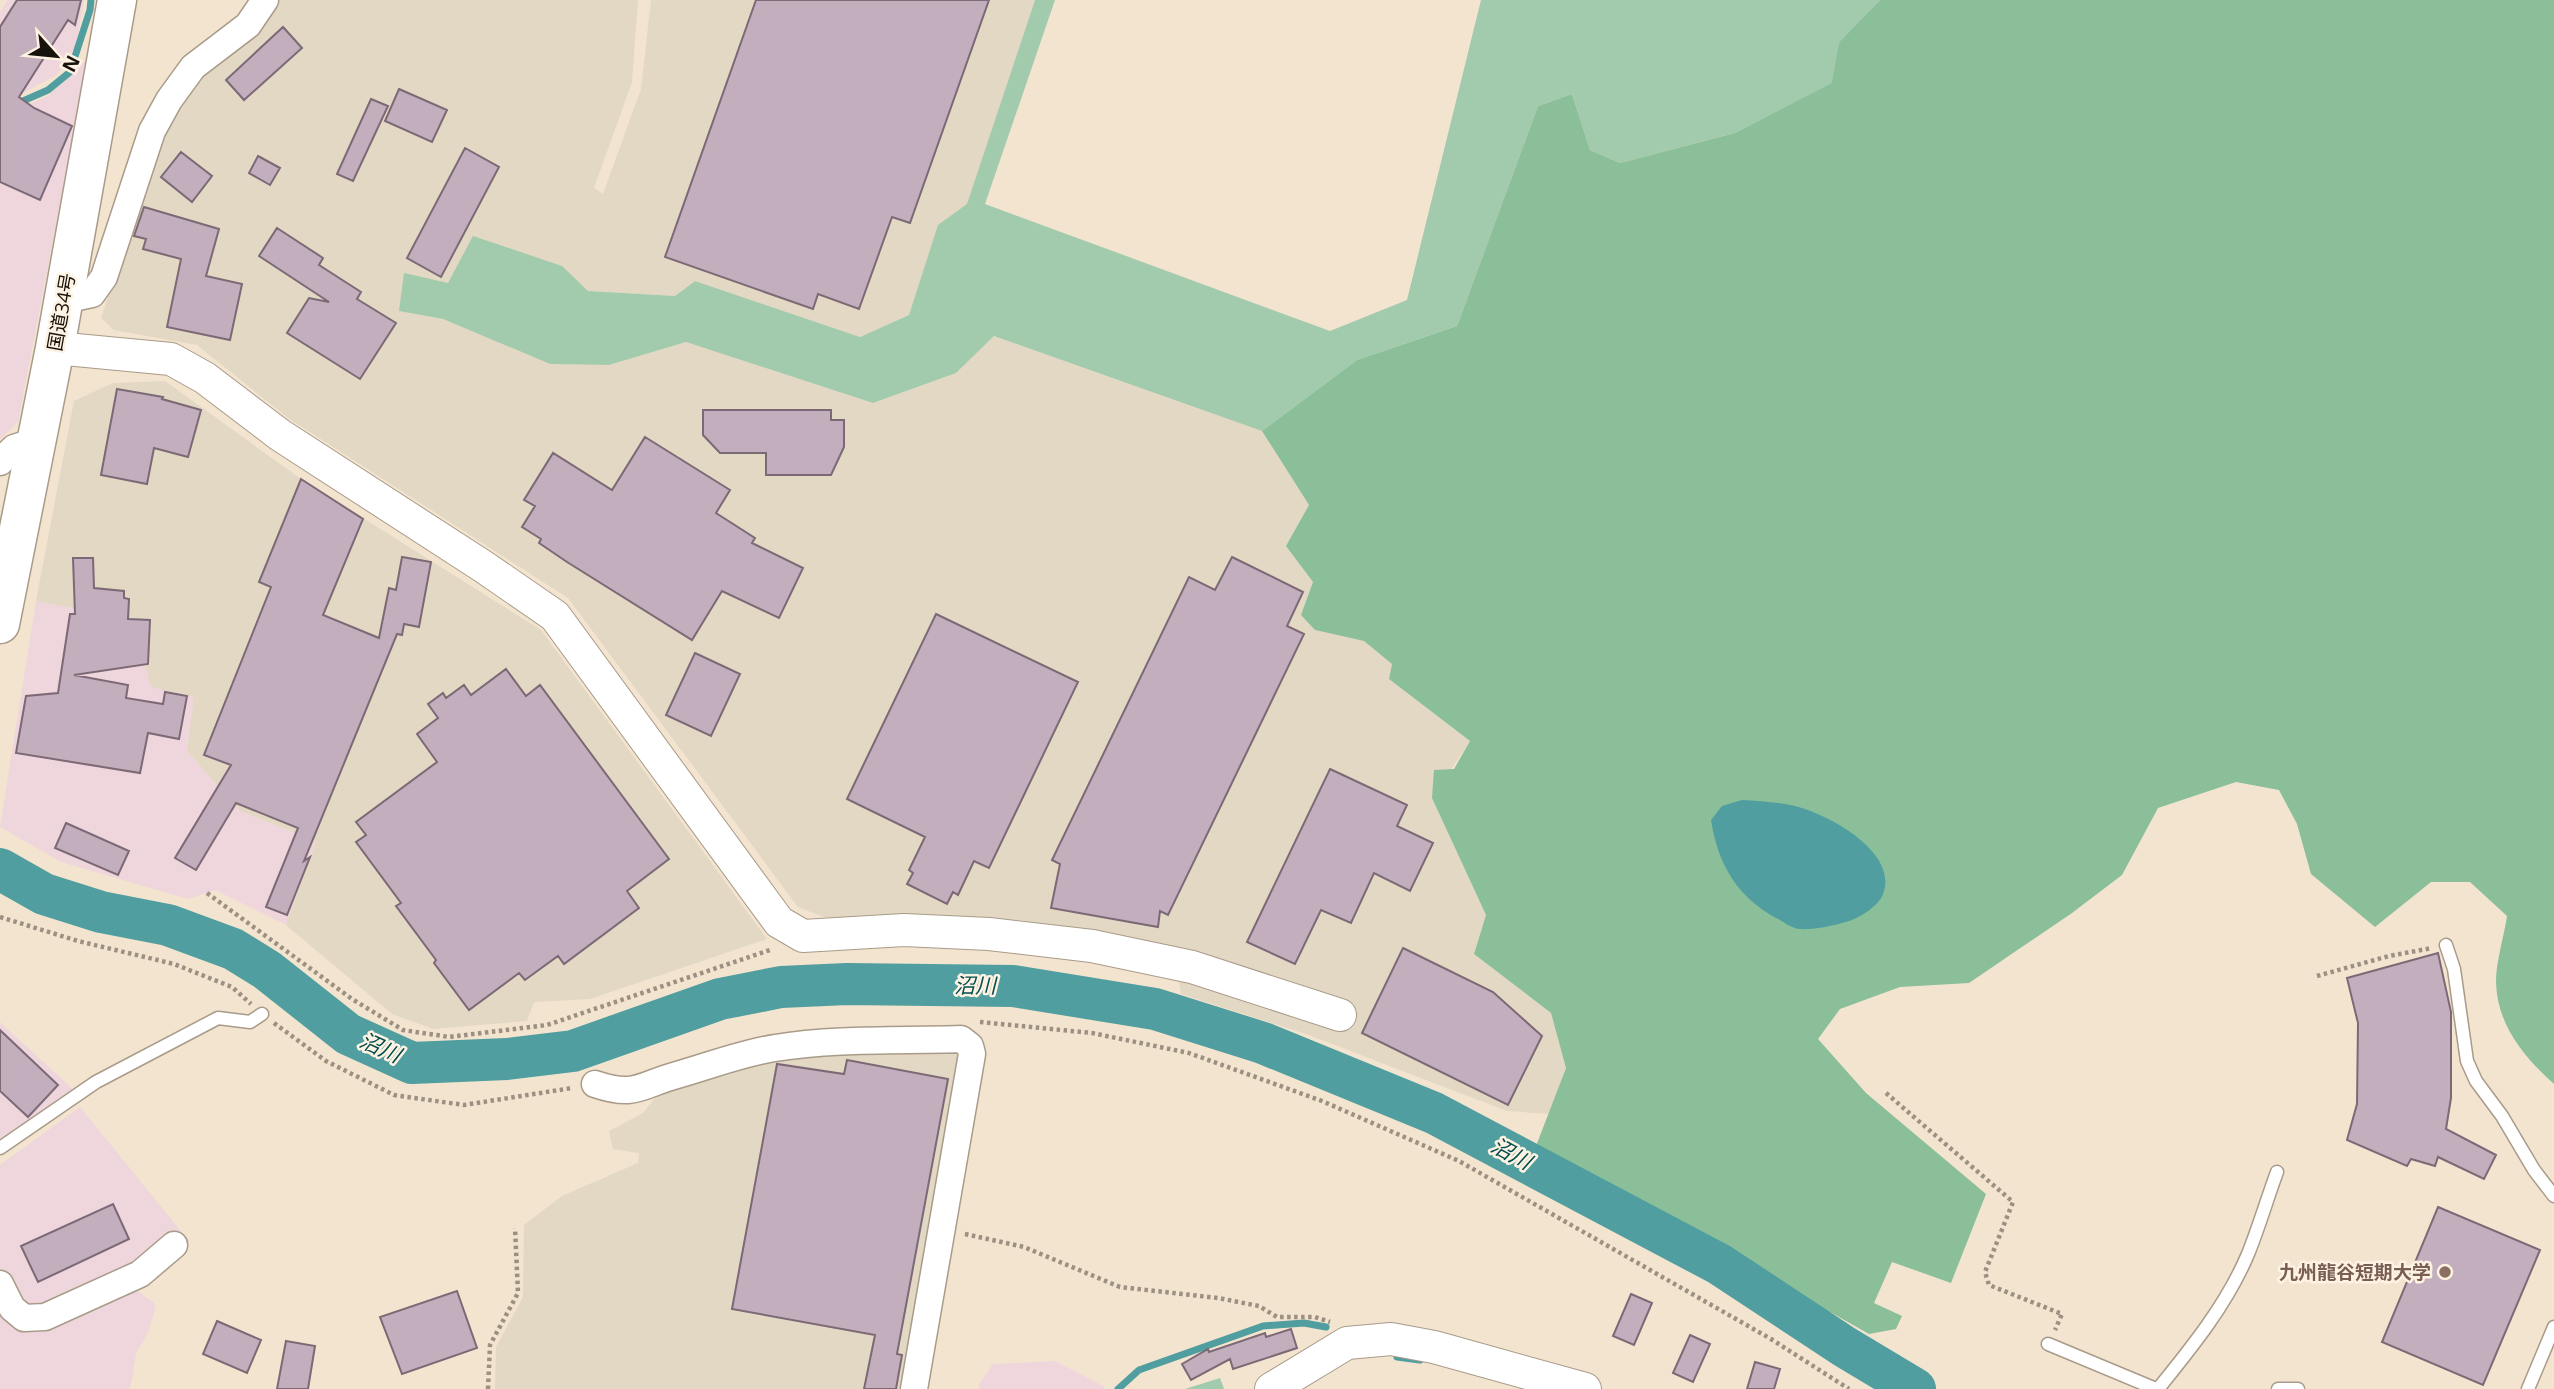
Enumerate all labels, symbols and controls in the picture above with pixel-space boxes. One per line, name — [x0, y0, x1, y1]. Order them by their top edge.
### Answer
north arrow — [21, 21, 91, 91]
text: N — [56, 51, 86, 77]
street label: 国道34号 — [41, 271, 81, 353]
water label: 沼川 — [954, 971, 998, 999]
water label: 沼川 — [356, 1026, 407, 1069]
water label: 沼川 — [1486, 1131, 1538, 1176]
place label: 九州龍谷短期大学 — [2279, 1259, 2431, 1285]
marker: 九州龍谷短期大学 — [2437, 1264, 2453, 1280]

